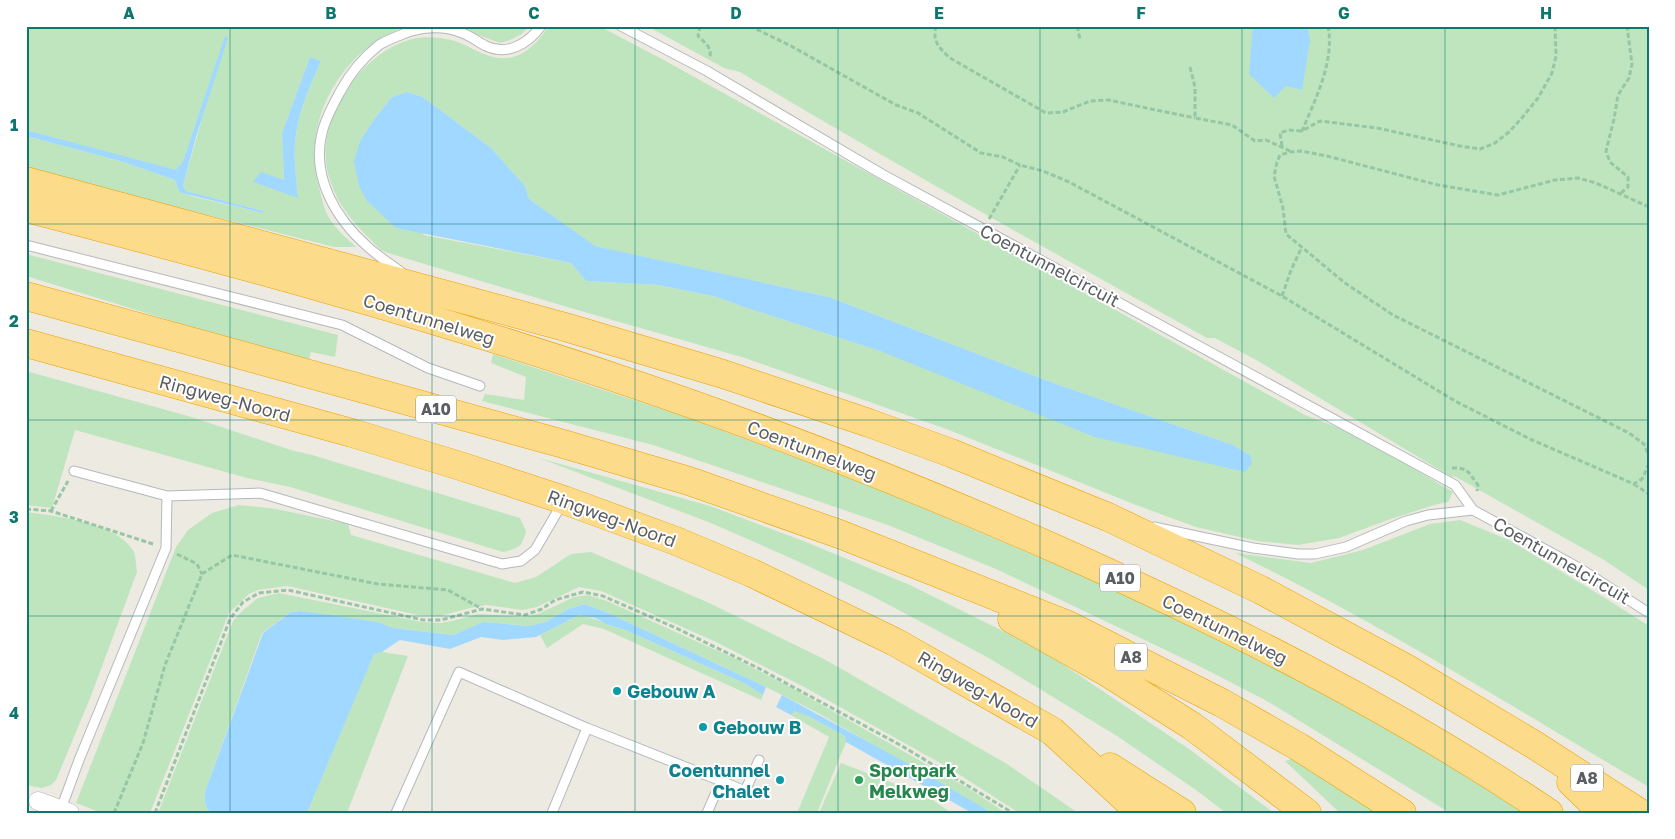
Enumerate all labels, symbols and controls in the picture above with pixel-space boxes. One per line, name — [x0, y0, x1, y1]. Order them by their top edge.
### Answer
text: A — [123, 3, 135, 23]
text: B — [325, 3, 337, 23]
text: C — [528, 3, 540, 23]
text: D — [730, 3, 742, 23]
text: E — [934, 3, 944, 23]
text: F — [1136, 3, 1146, 23]
text: G — [1338, 3, 1350, 23]
text: H — [1540, 3, 1552, 23]
text: 1 — [10, 115, 18, 135]
street label: Coentunnelcircuit — [976, 219, 1124, 311]
street label: Coentunnelweg — [361, 289, 497, 349]
text: 2 — [9, 311, 19, 331]
street label: Ringweg-Noord — [157, 370, 293, 426]
road number: A10 — [416, 396, 456, 422]
street label: Coentunnelweg — [744, 415, 880, 485]
street label: Ringweg-Noord — [545, 485, 679, 551]
text: 3 — [9, 507, 19, 527]
street label: Coentunnelcircuit — [1489, 512, 1635, 608]
road number: A10 — [1100, 564, 1140, 592]
street label: Coentunnelweg — [1159, 589, 1291, 669]
road number: A8 — [1115, 644, 1147, 670]
street label: Ringweg-Noord — [914, 646, 1042, 732]
place label: Gebouw A — [627, 680, 716, 702]
marker: Gebouw A — [611, 685, 623, 697]
text: 4 — [9, 703, 19, 723]
place label: Gebouw B — [713, 716, 802, 738]
marker: Gebouw B — [697, 721, 709, 733]
place label: Coentunnel Chalet — [669, 759, 770, 802]
place label: Sportpark Melkweg — [869, 759, 957, 802]
road number: A8 — [1571, 764, 1603, 791]
marker: Coentunnel Chalet — [774, 774, 786, 786]
marker: Sportpark Melkweg — [853, 774, 865, 786]

